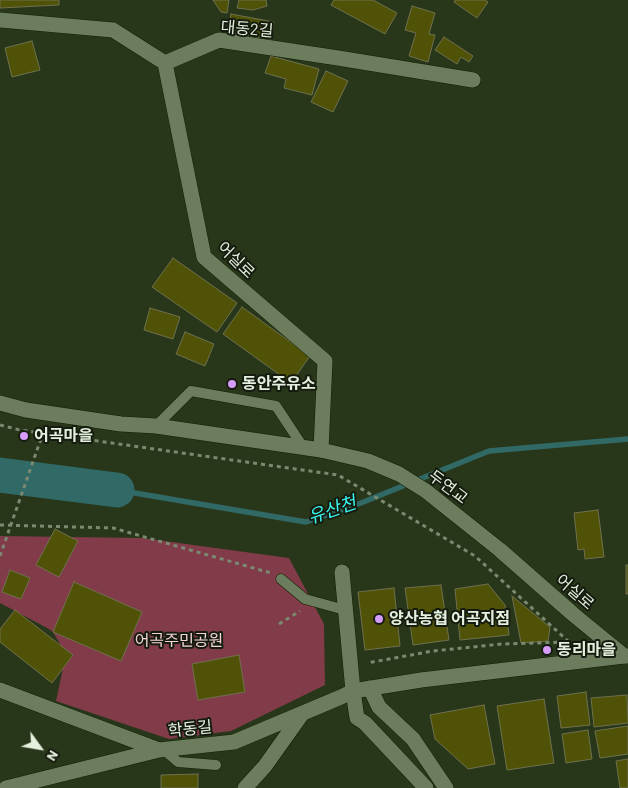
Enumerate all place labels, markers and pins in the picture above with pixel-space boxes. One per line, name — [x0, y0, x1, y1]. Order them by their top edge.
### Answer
place label: 동안주유소 — [242, 374, 316, 394]
marker: 동안주유소 — [226, 378, 238, 390]
place label: 어곡마을 — [34, 426, 93, 446]
marker: 어곡마을 — [18, 430, 30, 442]
place label: 양산농협 어곡지점 — [389, 609, 510, 629]
marker: 양산농협 어곡지점 — [373, 613, 385, 625]
place label: 동리마을 — [557, 640, 616, 660]
marker: 동리마을 — [541, 644, 553, 656]

